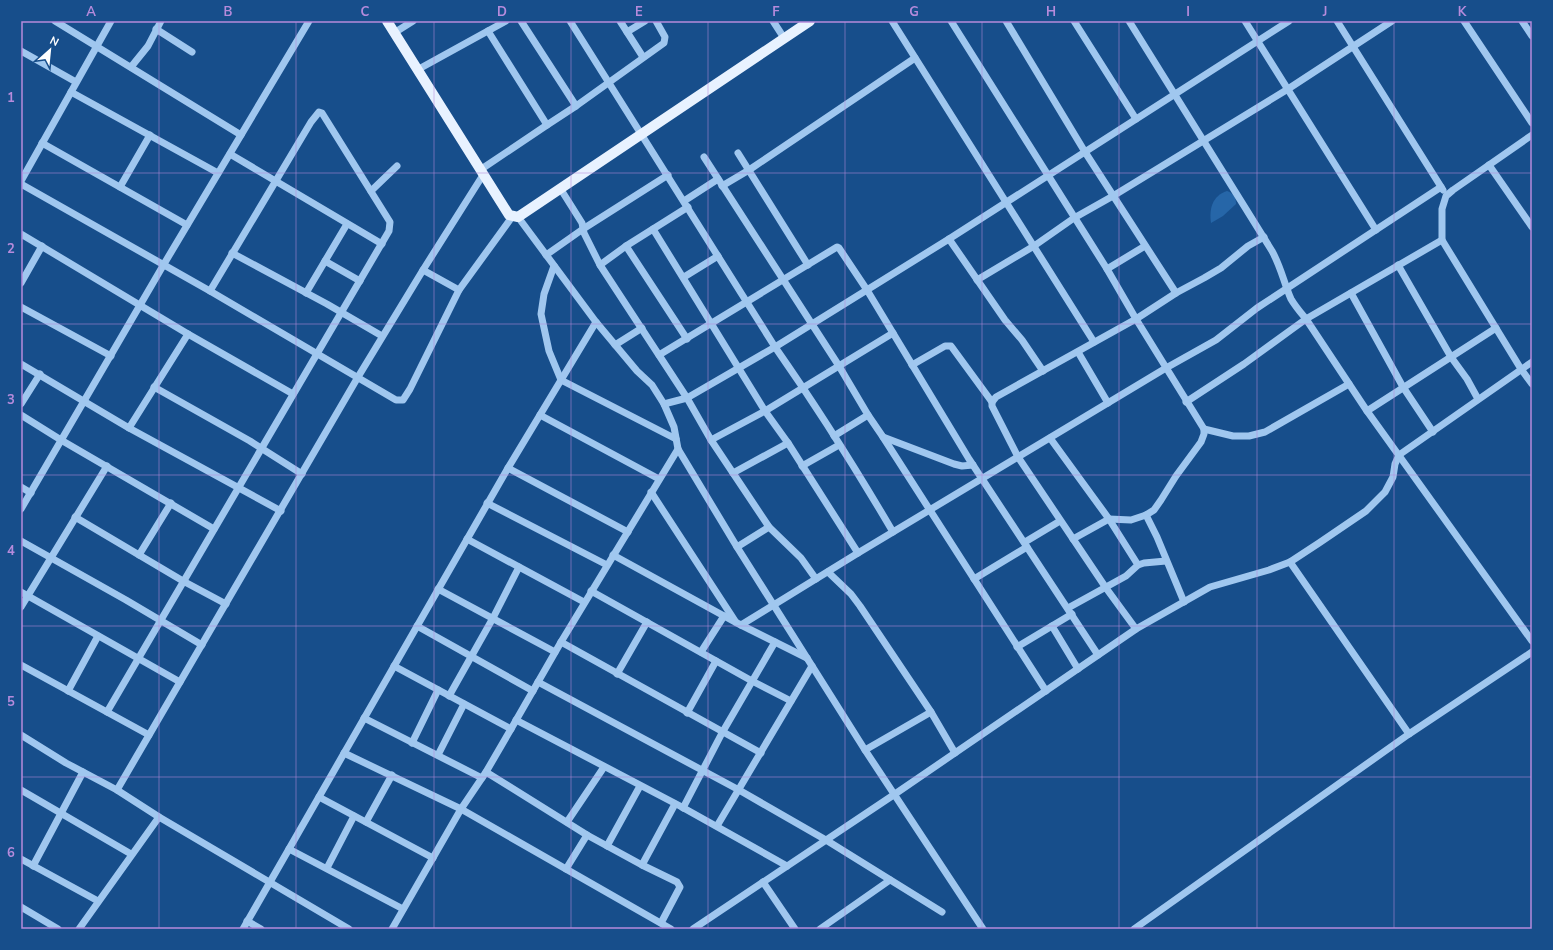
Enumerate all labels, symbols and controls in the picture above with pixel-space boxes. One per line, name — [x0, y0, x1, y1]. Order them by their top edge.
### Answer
text: A — [86, 3, 96, 21]
text: B — [224, 3, 233, 21]
text: C — [361, 3, 370, 21]
text: D — [497, 3, 507, 21]
text: E — [635, 3, 643, 21]
text: F — [772, 3, 780, 21]
text: G — [909, 3, 919, 21]
text: H — [1046, 3, 1056, 21]
text: I — [1186, 3, 1190, 21]
text: J — [1322, 3, 1327, 21]
text: K — [1458, 3, 1467, 21]
north arrow — [30, 30, 70, 70]
text: N — [47, 33, 61, 50]
text: 1 — [7, 89, 15, 107]
text: 2 — [7, 240, 15, 258]
text: 3 — [7, 391, 15, 409]
text: 4 — [7, 542, 15, 560]
text: 5 — [7, 693, 15, 711]
text: 6 — [7, 844, 15, 862]

